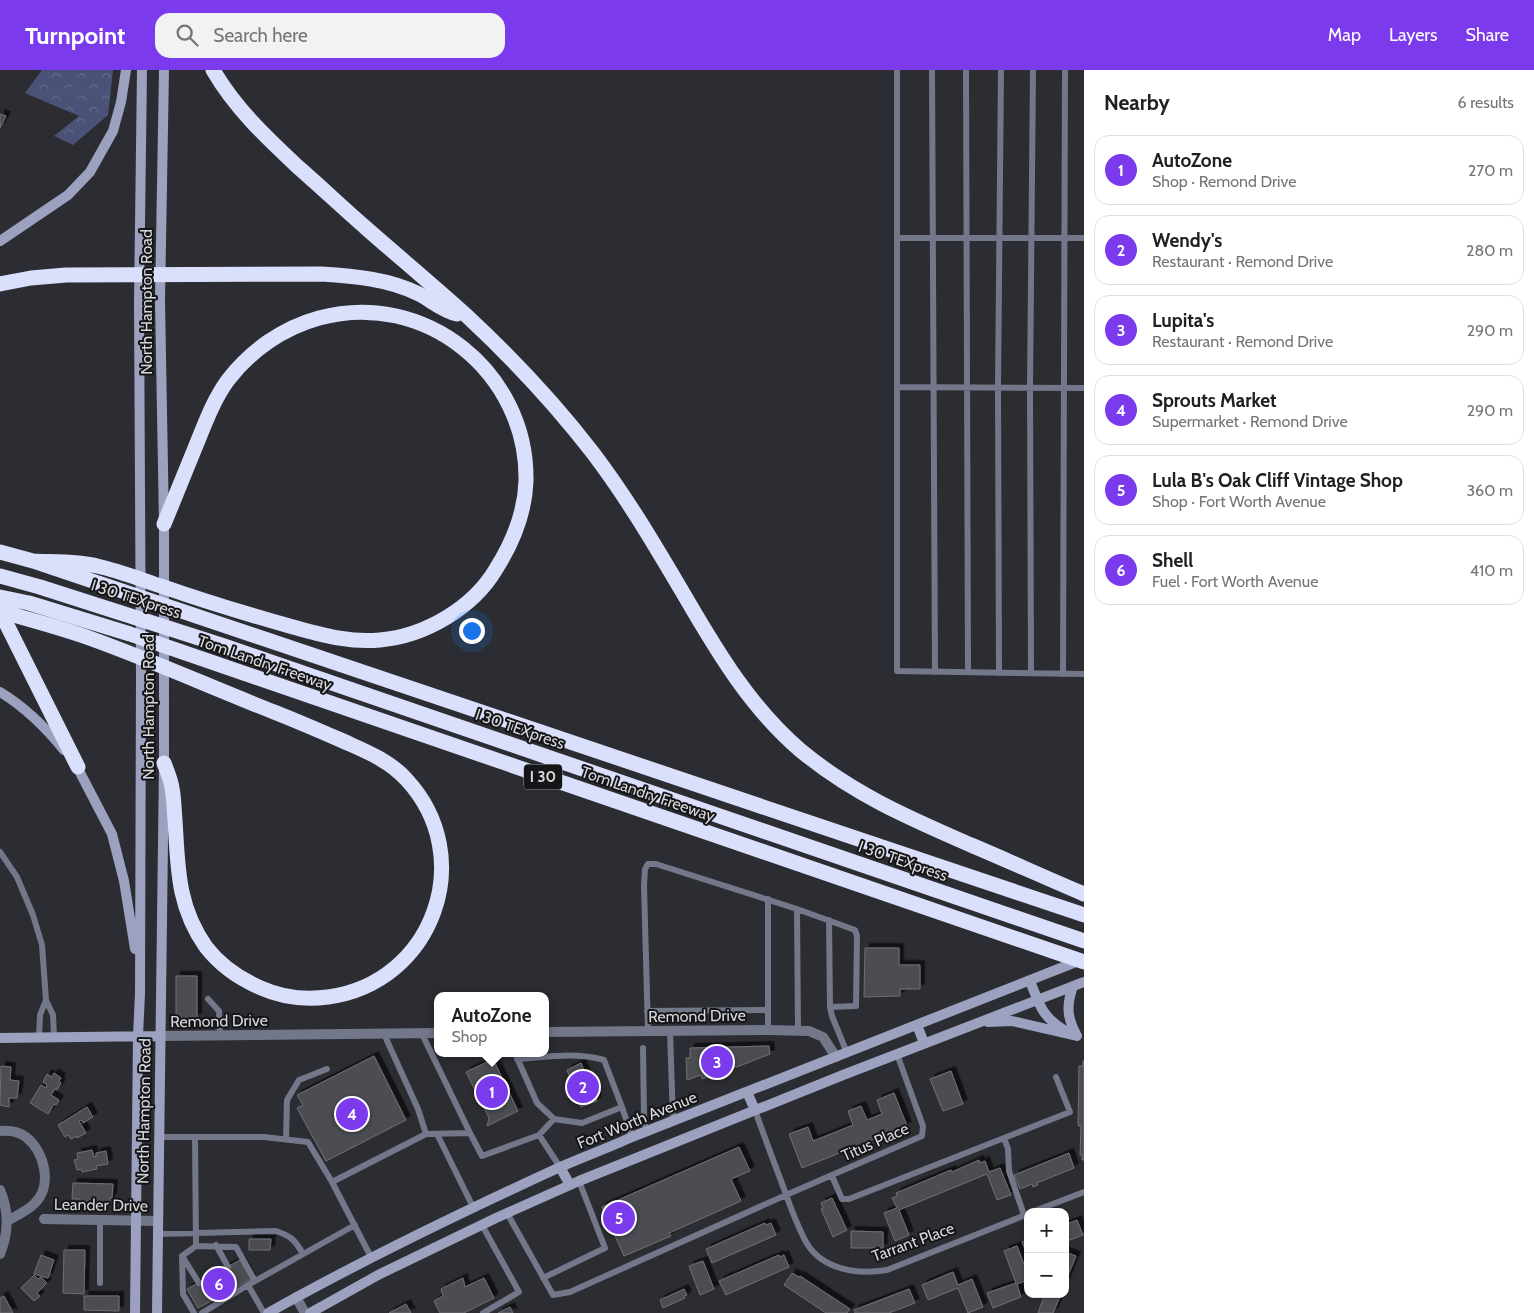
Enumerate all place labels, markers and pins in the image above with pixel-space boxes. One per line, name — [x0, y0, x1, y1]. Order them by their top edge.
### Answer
pin: 3 — [701, 1043, 733, 1081]
pin: 2 — [567, 1068, 599, 1106]
pin: 1 — [476, 1073, 508, 1111]
pin: 4 — [336, 1095, 368, 1133]
pin: 5 — [603, 1199, 635, 1237]
pin: 6 — [203, 1265, 235, 1303]

